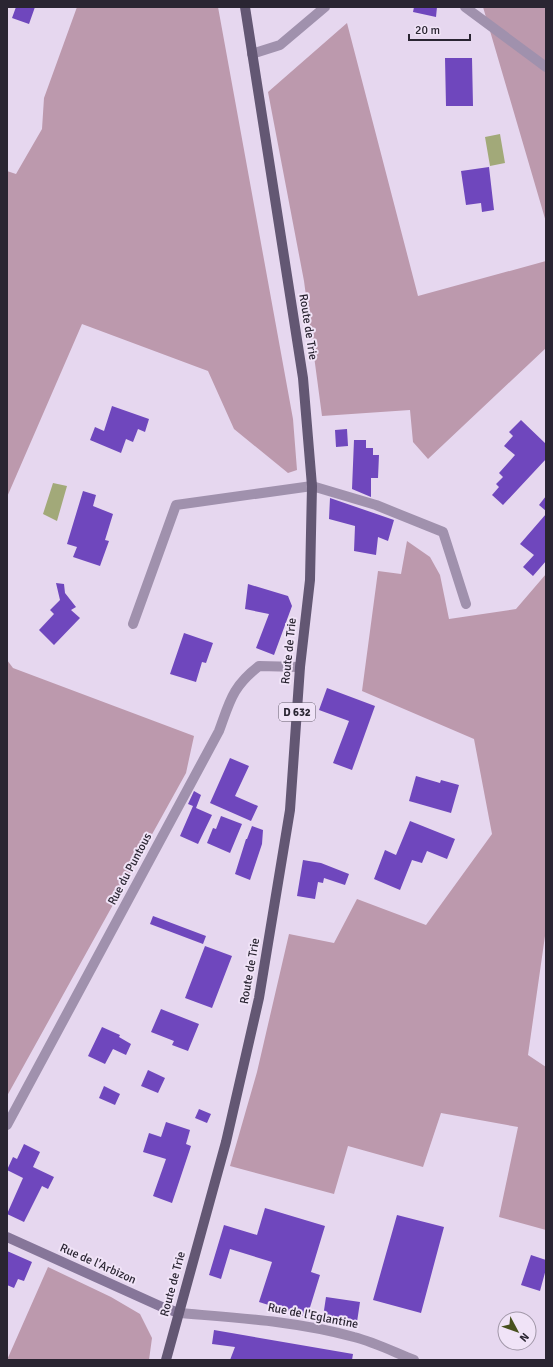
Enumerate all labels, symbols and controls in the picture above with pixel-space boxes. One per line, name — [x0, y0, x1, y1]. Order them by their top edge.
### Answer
scale bar — [409, 16, 470, 42]
text: 20 m — [415, 23, 440, 38]
street label: Route de Trie — [295, 293, 321, 361]
street label: Route de Trie — [278, 617, 300, 685]
road number: D 632 — [279, 703, 315, 721]
street label: Rue du Puntous — [105, 830, 155, 908]
street label: Route de Trie — [237, 937, 263, 1005]
street label: Rue de l'Arbizon — [57, 1240, 139, 1288]
street label: Route de Trie — [157, 1250, 189, 1318]
street label: Rue de l'Eglantine — [266, 1300, 360, 1332]
north arrow — [497, 1311, 537, 1351]
text: N — [517, 1330, 532, 1344]

